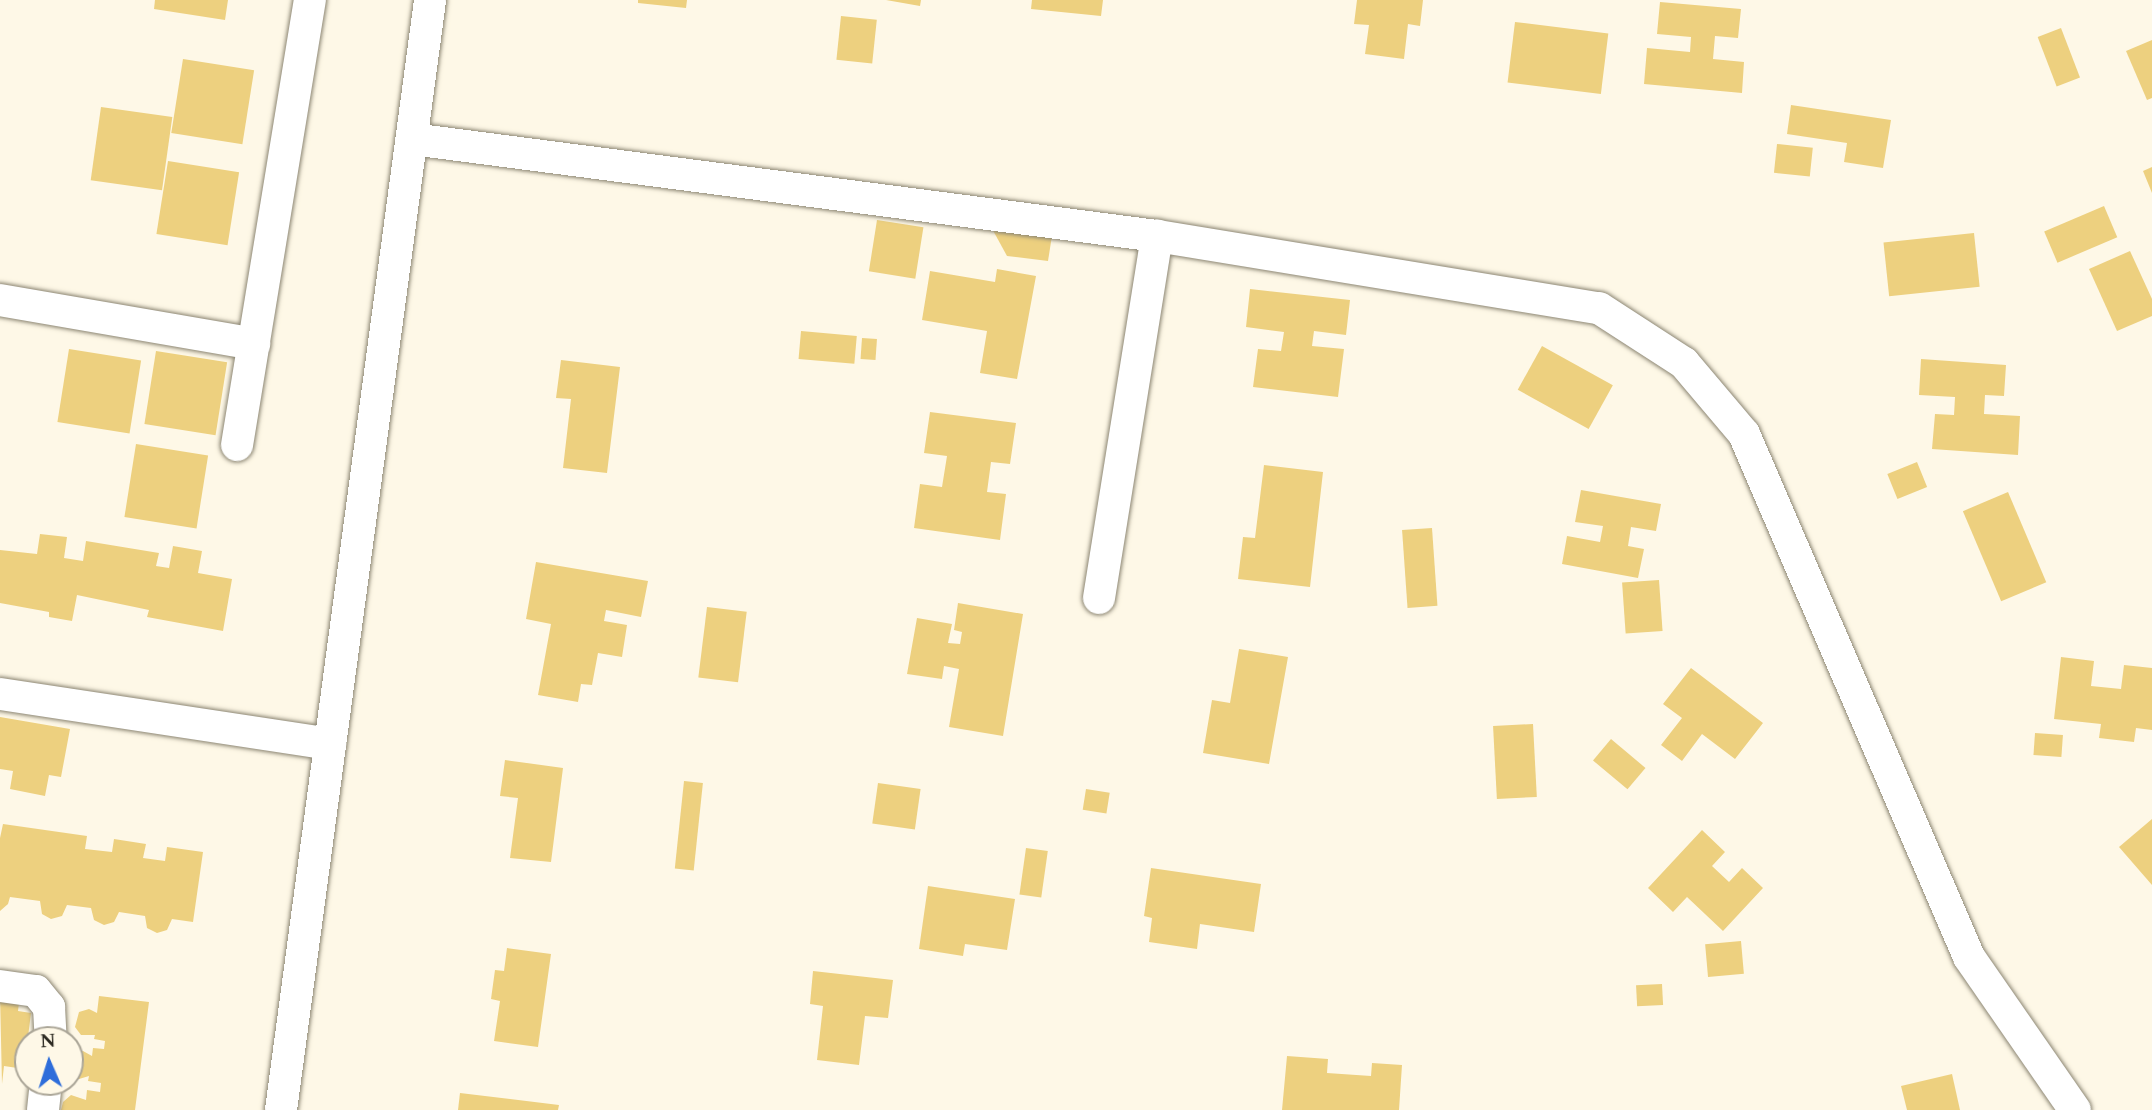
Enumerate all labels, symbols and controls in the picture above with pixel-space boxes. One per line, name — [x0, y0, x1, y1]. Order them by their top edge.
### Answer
north arrow — [14, 1026, 84, 1096]
text: N — [39, 1027, 56, 1056]

